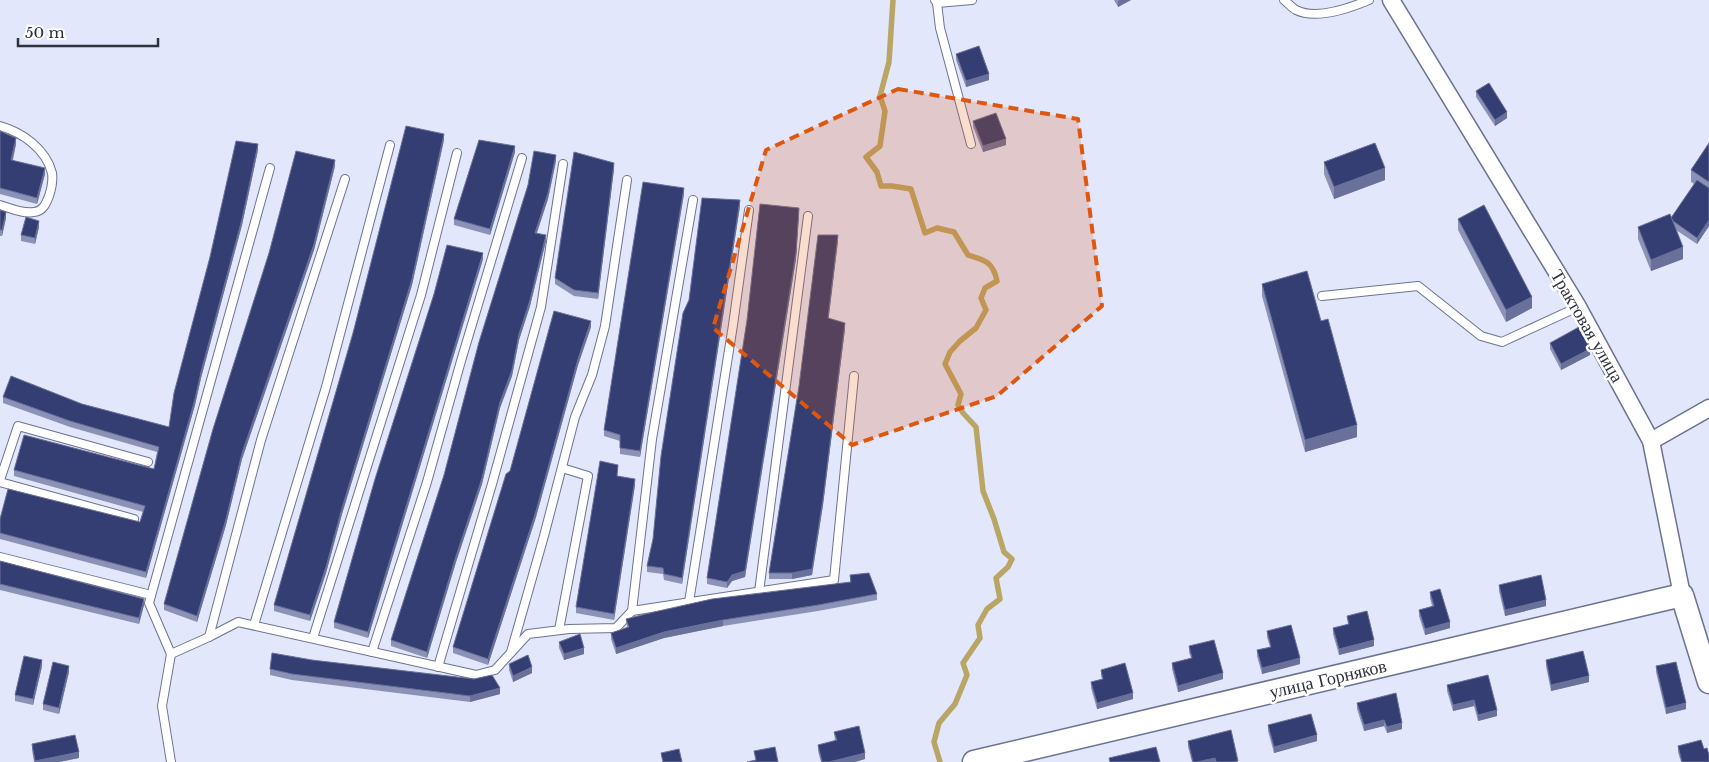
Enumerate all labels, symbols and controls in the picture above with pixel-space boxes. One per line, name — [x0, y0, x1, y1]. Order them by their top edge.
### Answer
scale bar — [18, 15, 158, 47]
text: 50 m — [25, 23, 65, 42]
street label: Трактовая улица — [1546, 266, 1628, 386]
street label: улица Горняков — [1267, 655, 1389, 703]

